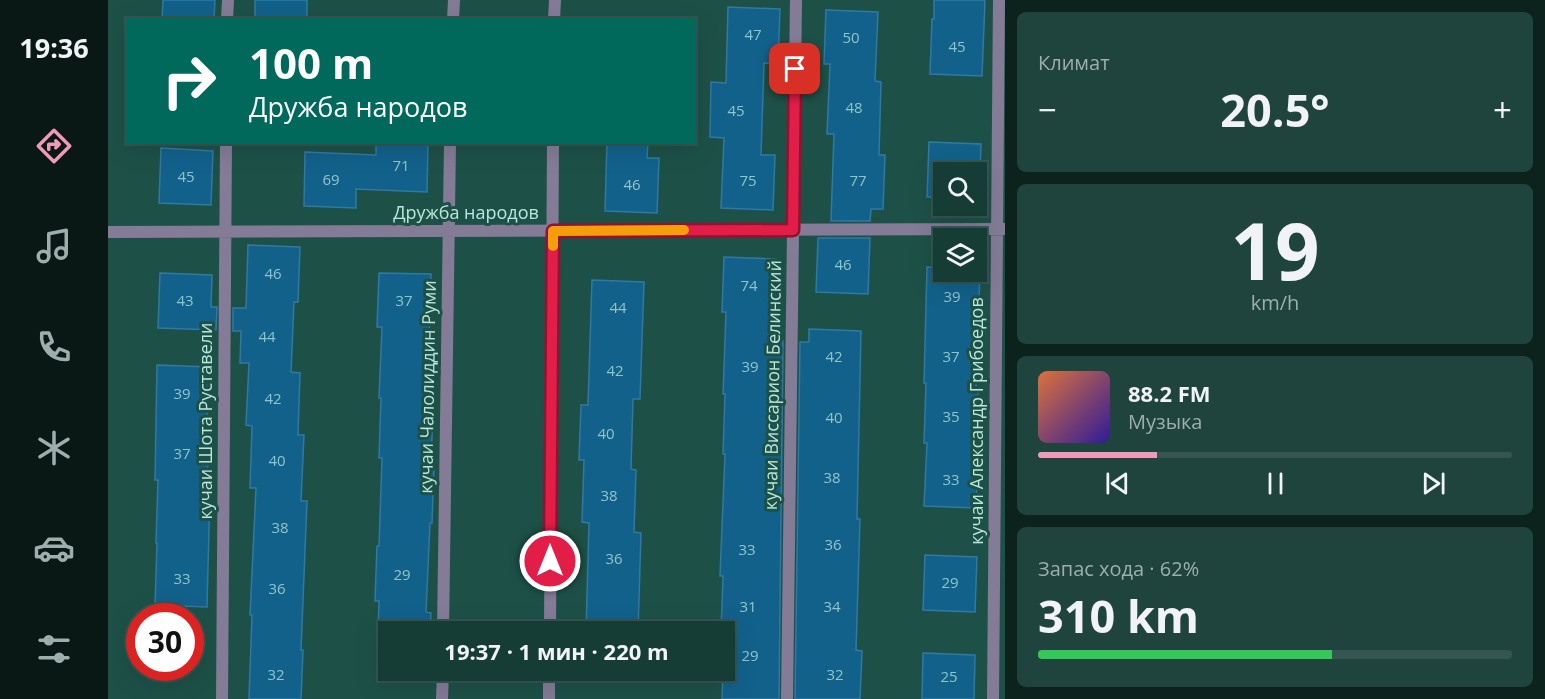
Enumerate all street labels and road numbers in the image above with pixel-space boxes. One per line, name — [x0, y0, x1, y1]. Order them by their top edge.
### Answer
street label: Дружба народов — [393, 200, 539, 224]
street label: кучаи Виссарион Белинский — [758, 260, 786, 510]
street label: кучаи Чалолиддин Руми — [413, 280, 441, 494]
street label: кучаи Александр Грибоедов — [964, 297, 988, 545]
street label: кучаи Шота Руставели — [193, 322, 217, 520]

